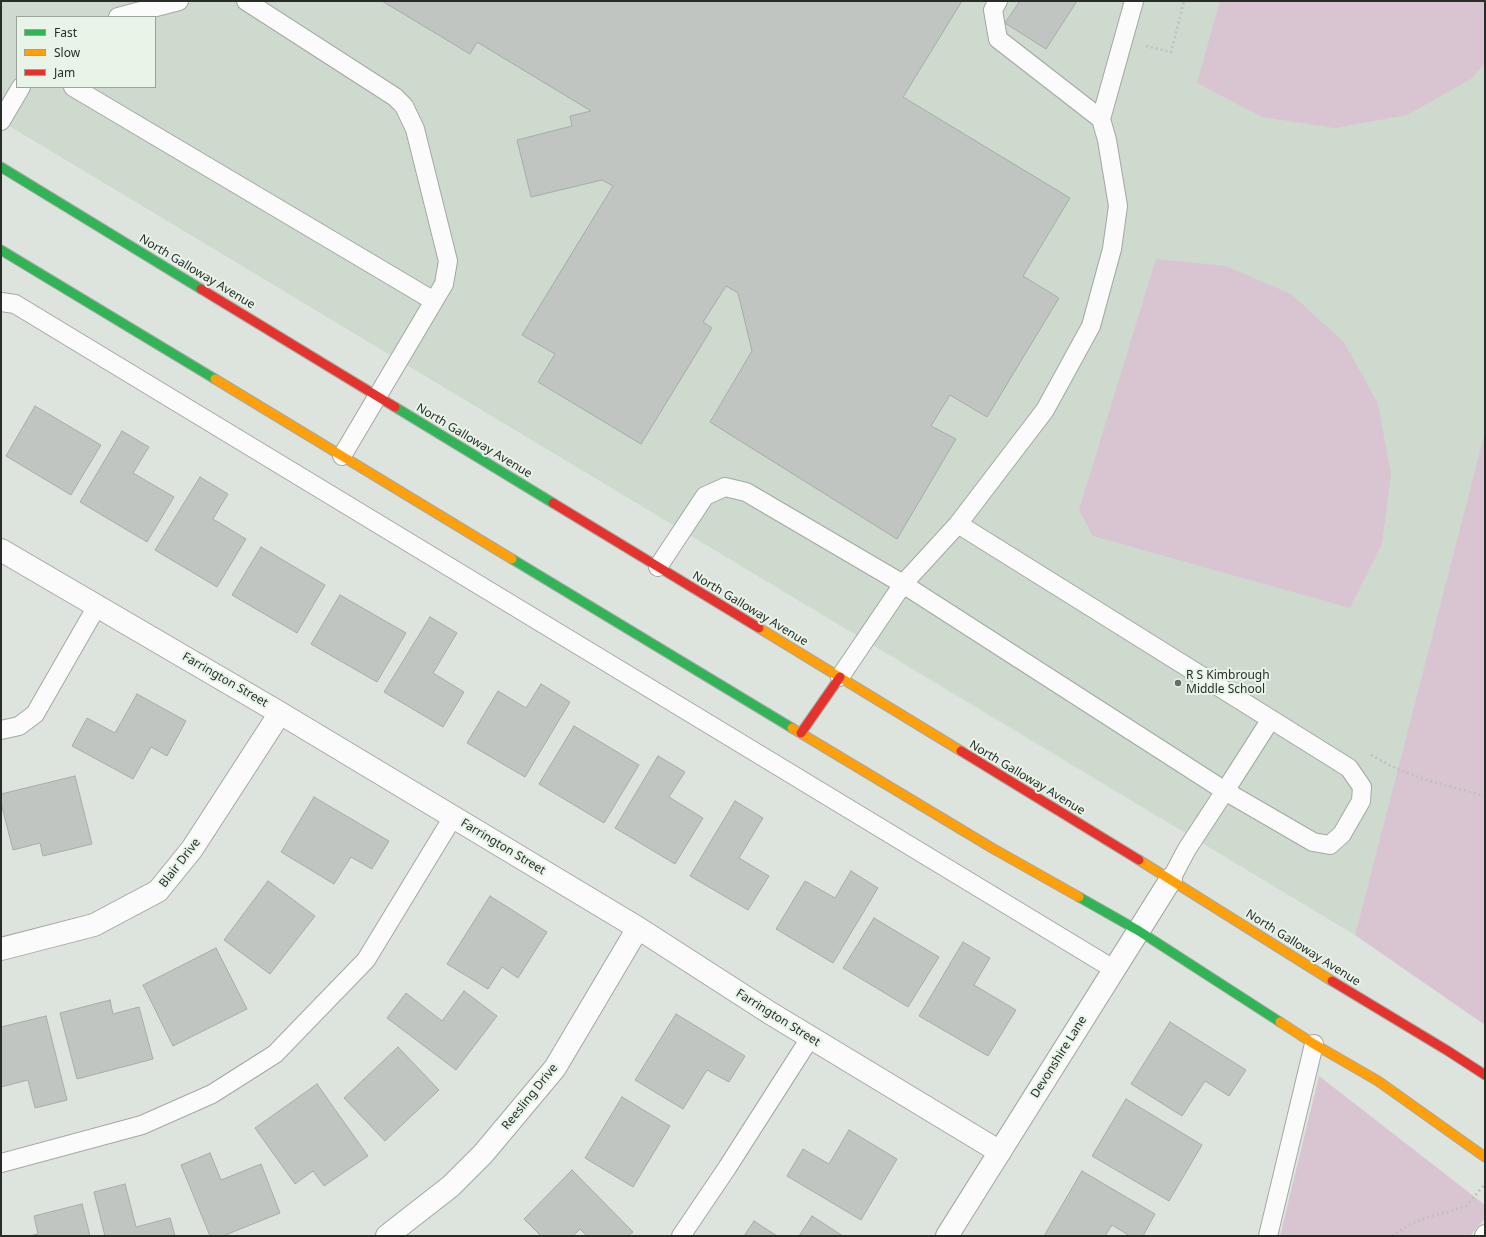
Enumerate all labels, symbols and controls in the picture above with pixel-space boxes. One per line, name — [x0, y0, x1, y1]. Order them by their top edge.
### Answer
legend — [16, 16, 156, 88]
text: Fast — [54, 24, 77, 41]
text: Slow — [54, 44, 80, 61]
text: Jam — [54, 64, 75, 81]
street label: North Galloway Avenue — [137, 232, 257, 312]
street label: North Galloway Avenue — [414, 401, 534, 481]
street label: North Galloway Avenue — [690, 569, 810, 649]
street label: Farrington Street — [180, 650, 270, 710]
place label: R S Kimbrough Middle School — [1186, 669, 1270, 697]
marker: R S Kimbrough Middle School — [1173, 678, 1183, 688]
street label: North Galloway Avenue — [967, 738, 1087, 818]
street label: Farrington Street — [458, 816, 548, 878]
street label: Blair Drive — [156, 836, 204, 890]
street label: North Galloway Avenue — [1243, 907, 1363, 989]
street label: Farrington Street — [733, 986, 823, 1050]
street label: Devonshire Lane — [1028, 1013, 1090, 1101]
street label: Reesling Drive — [499, 1061, 561, 1133]

